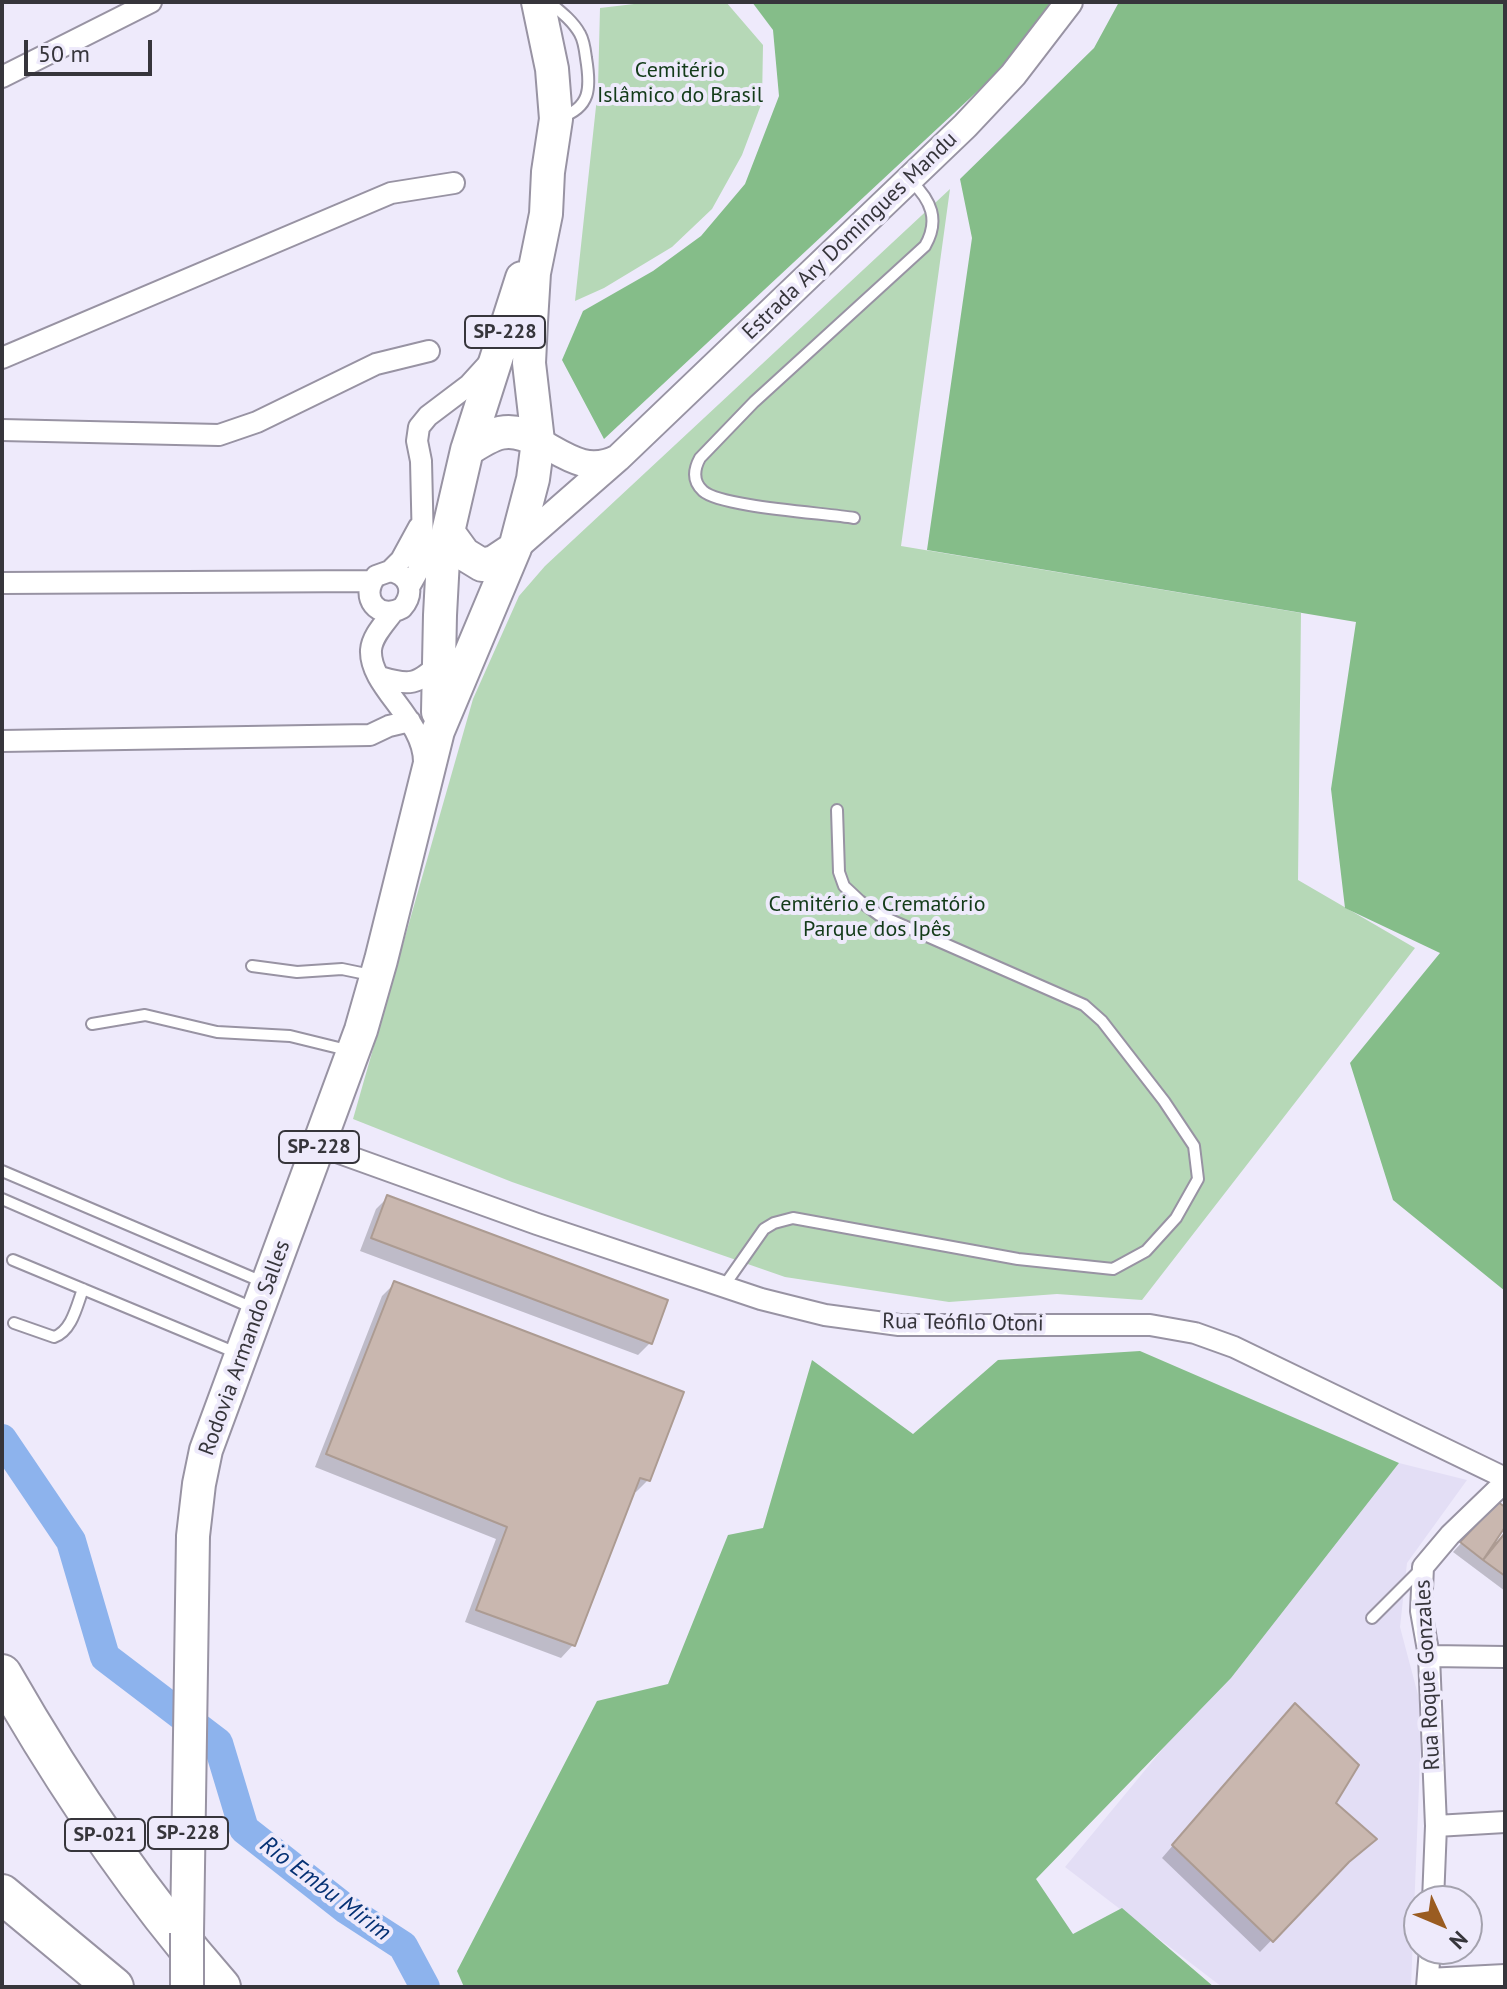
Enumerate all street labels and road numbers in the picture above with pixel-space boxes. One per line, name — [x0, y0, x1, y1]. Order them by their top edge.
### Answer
street label: Estrada Ary Domingues Mandu — [737, 126, 963, 346]
road number: SP-228 — [465, 316, 545, 348]
road number: SP-228 — [279, 1131, 359, 1163]
street label: Rodovia Armando Salles — [194, 1237, 296, 1459]
street label: Rua Teófilo Otoni — [882, 1308, 1044, 1338]
street label: Rua Roque Gonzales — [1410, 1579, 1446, 1771]
road number: SP-228 — [148, 1817, 228, 1849]
road number: SP-021 — [65, 1819, 145, 1851]

